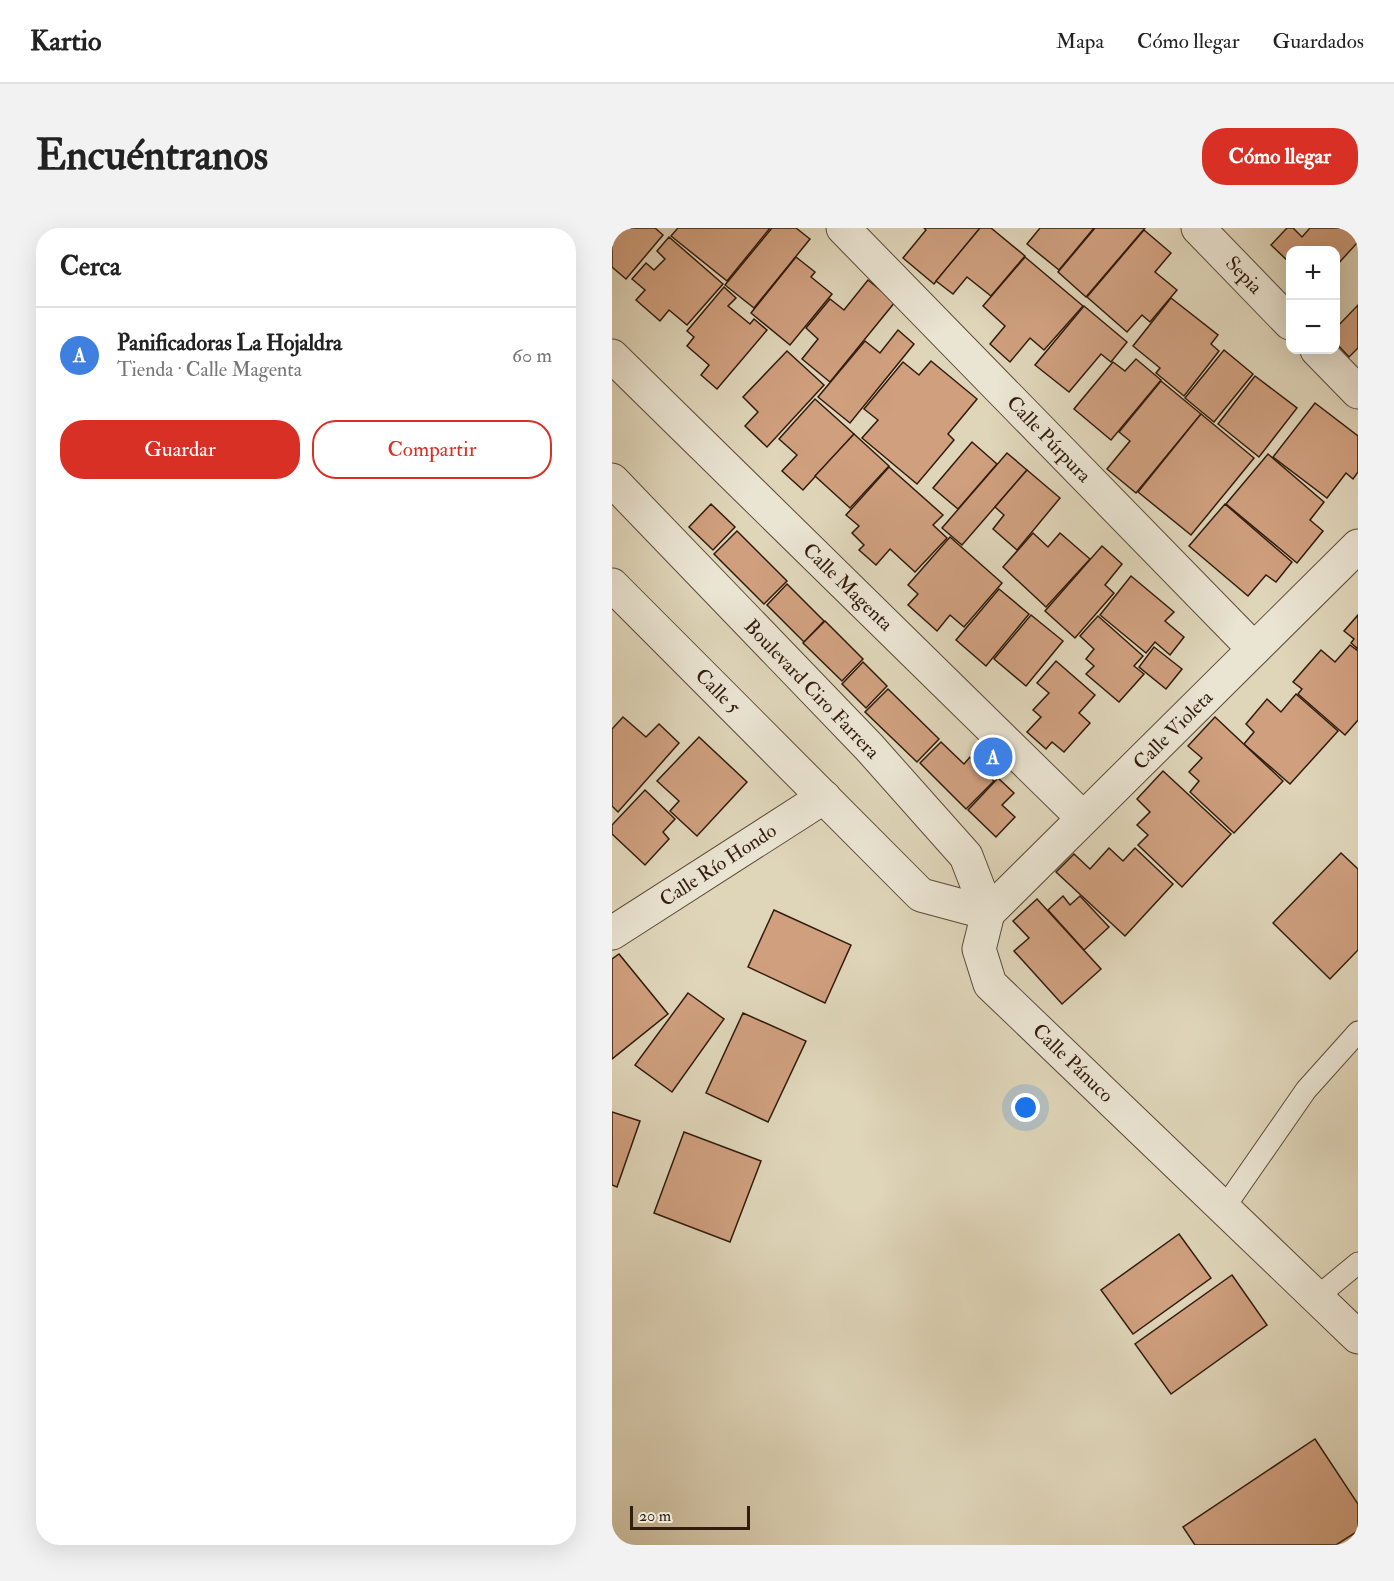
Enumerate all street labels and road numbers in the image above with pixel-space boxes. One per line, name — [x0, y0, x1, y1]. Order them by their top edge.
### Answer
street label: Sepia — [1219, 251, 1268, 300]
street label: Calle Púrpura — [1001, 390, 1097, 489]
street label: Calle Magenta — [798, 538, 899, 637]
street label: Boulevard Ciro Farrera — [739, 614, 886, 765]
street label: Calle 5 — [690, 663, 746, 719]
street label: Calle Violeta — [1128, 684, 1219, 775]
street label: Calle Río Hondo — [655, 818, 781, 912]
street label: Calle Pánuco — [1027, 1018, 1119, 1108]

